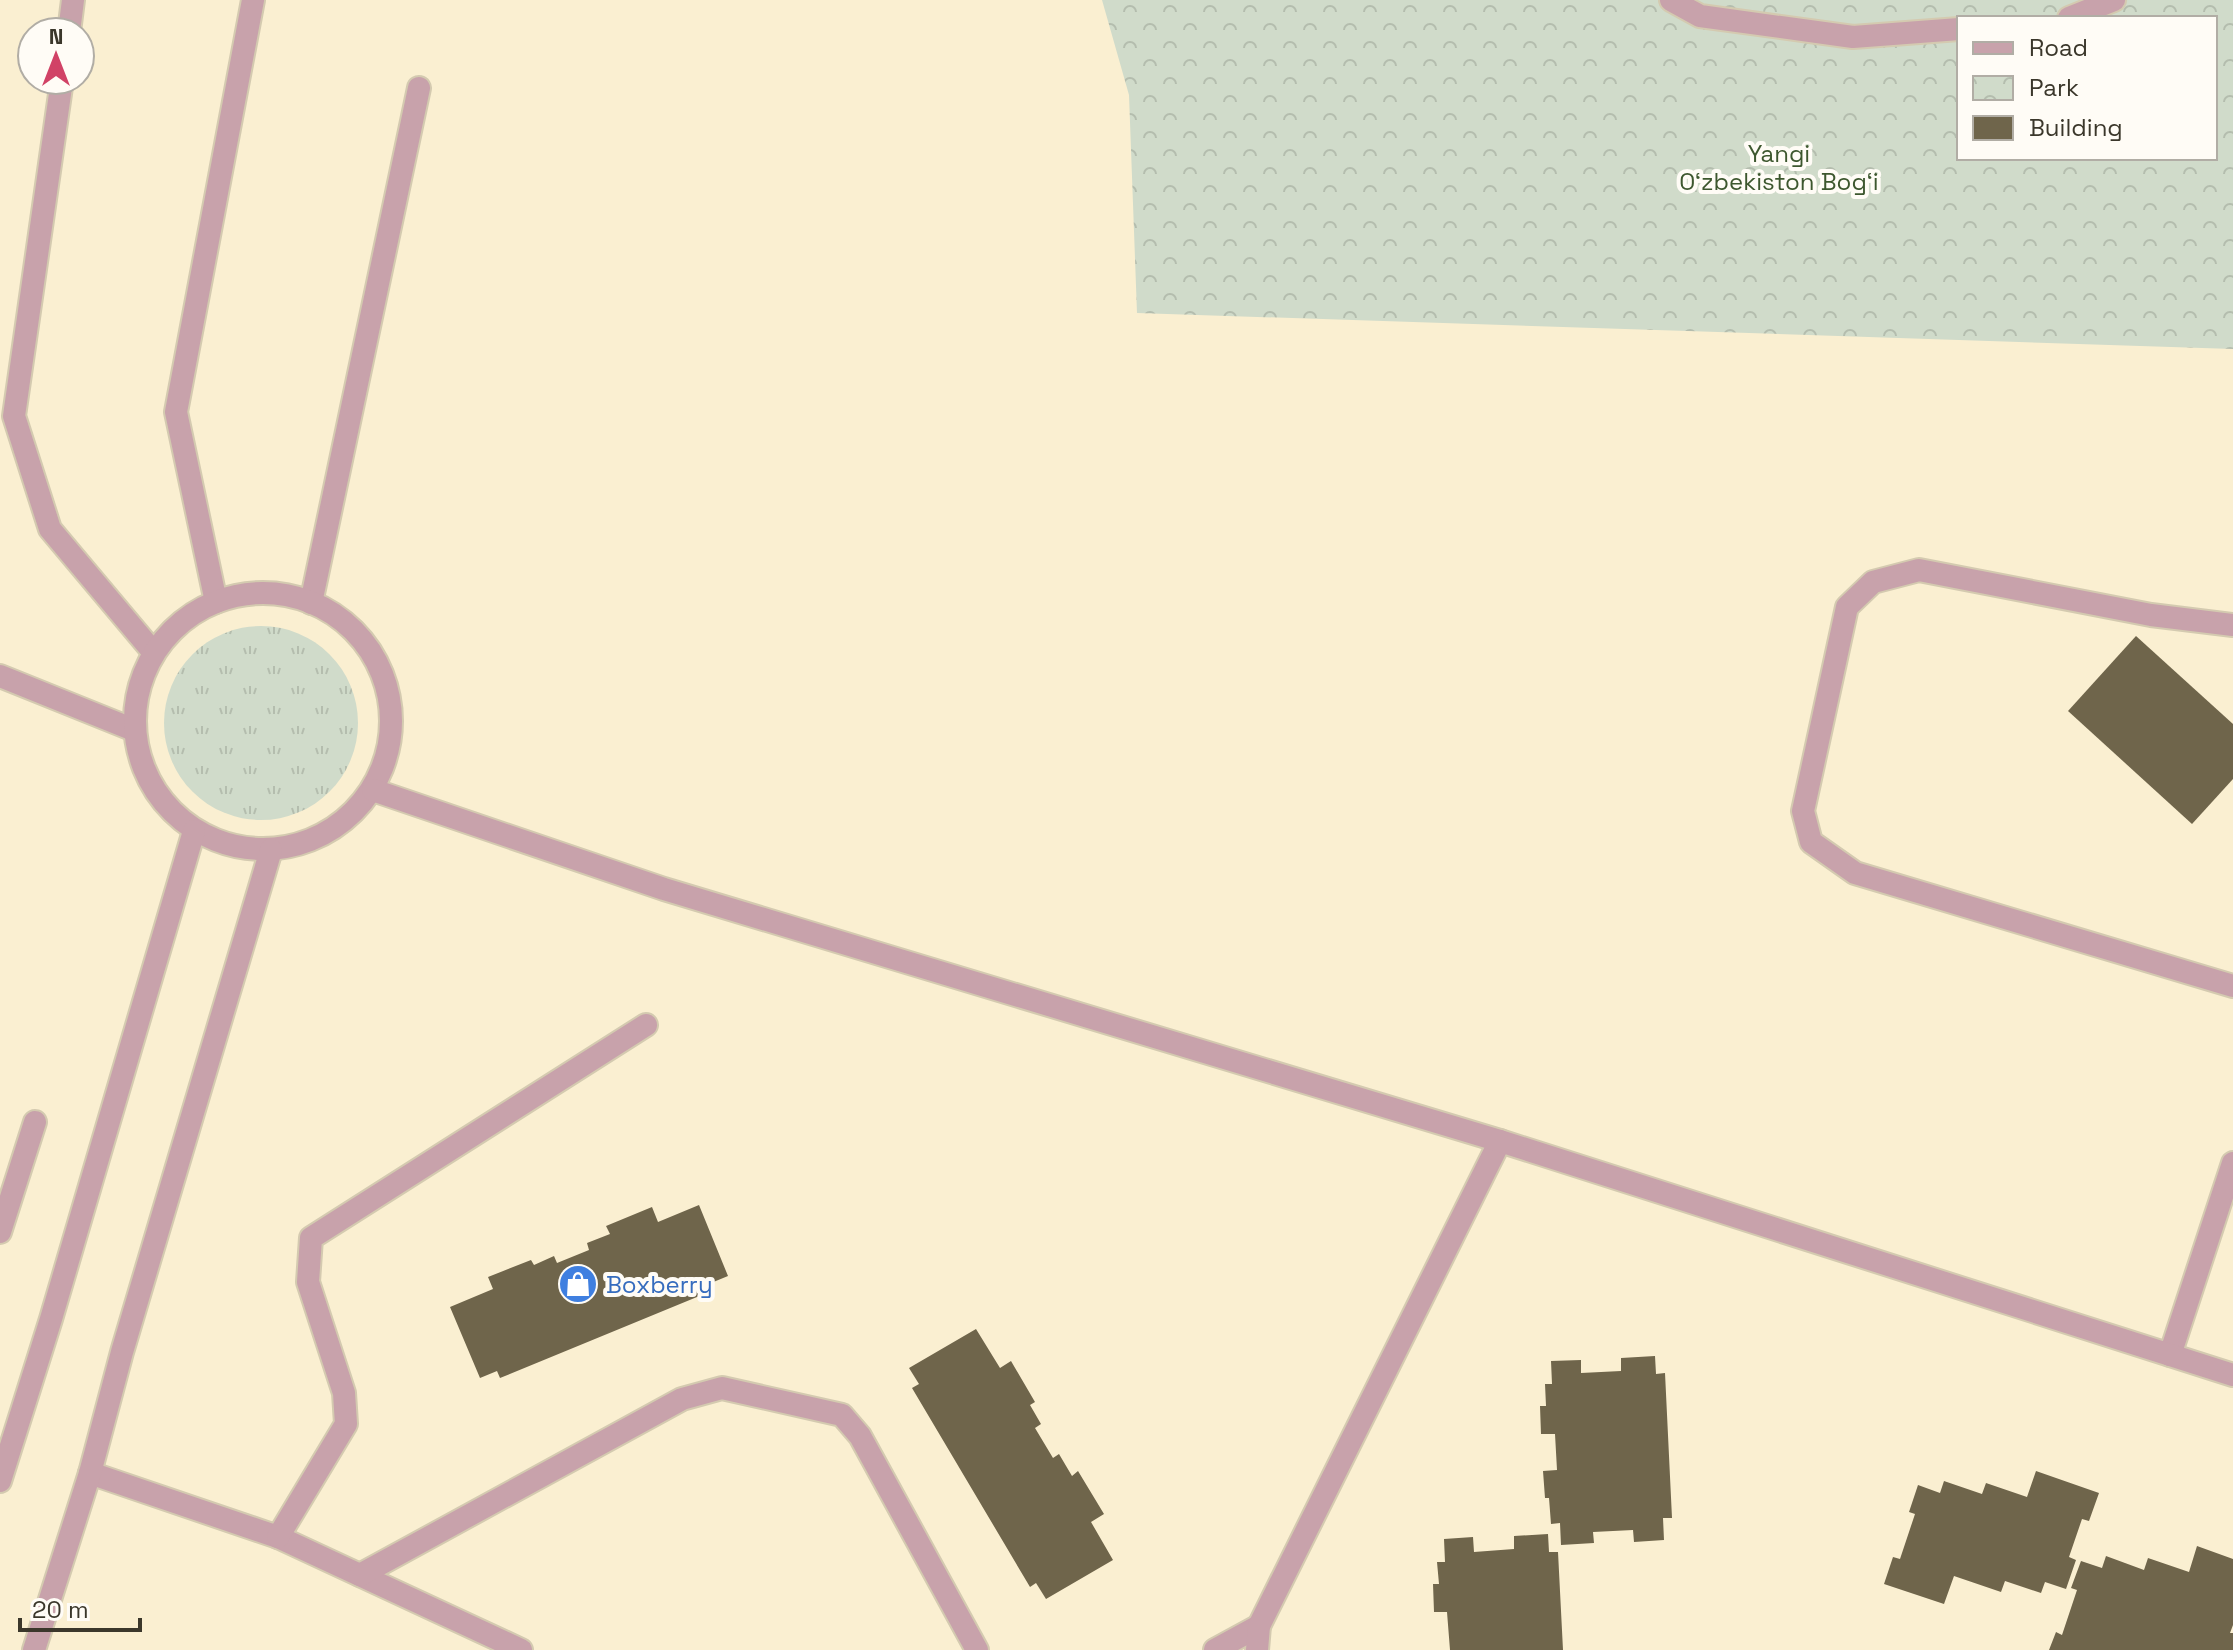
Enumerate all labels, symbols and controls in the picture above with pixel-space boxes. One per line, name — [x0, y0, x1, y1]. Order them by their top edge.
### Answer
north arrow — [16, 16, 96, 96]
legend — [1957, 16, 2217, 160]
text: N — [49, 22, 63, 50]
text: Road — [2029, 32, 2088, 63]
text: Park — [2029, 72, 2079, 103]
text: Building — [2029, 112, 2123, 143]
park label: Yangi Oʻzbekiston Bogʻi — [1679, 138, 1879, 197]
shop icon: Boxberry — [557, 1263, 599, 1305]
place label: Boxberry — [606, 1269, 713, 1300]
scale bar — [20, 1582, 140, 1632]
text: 20 m — [32, 1594, 89, 1625]

